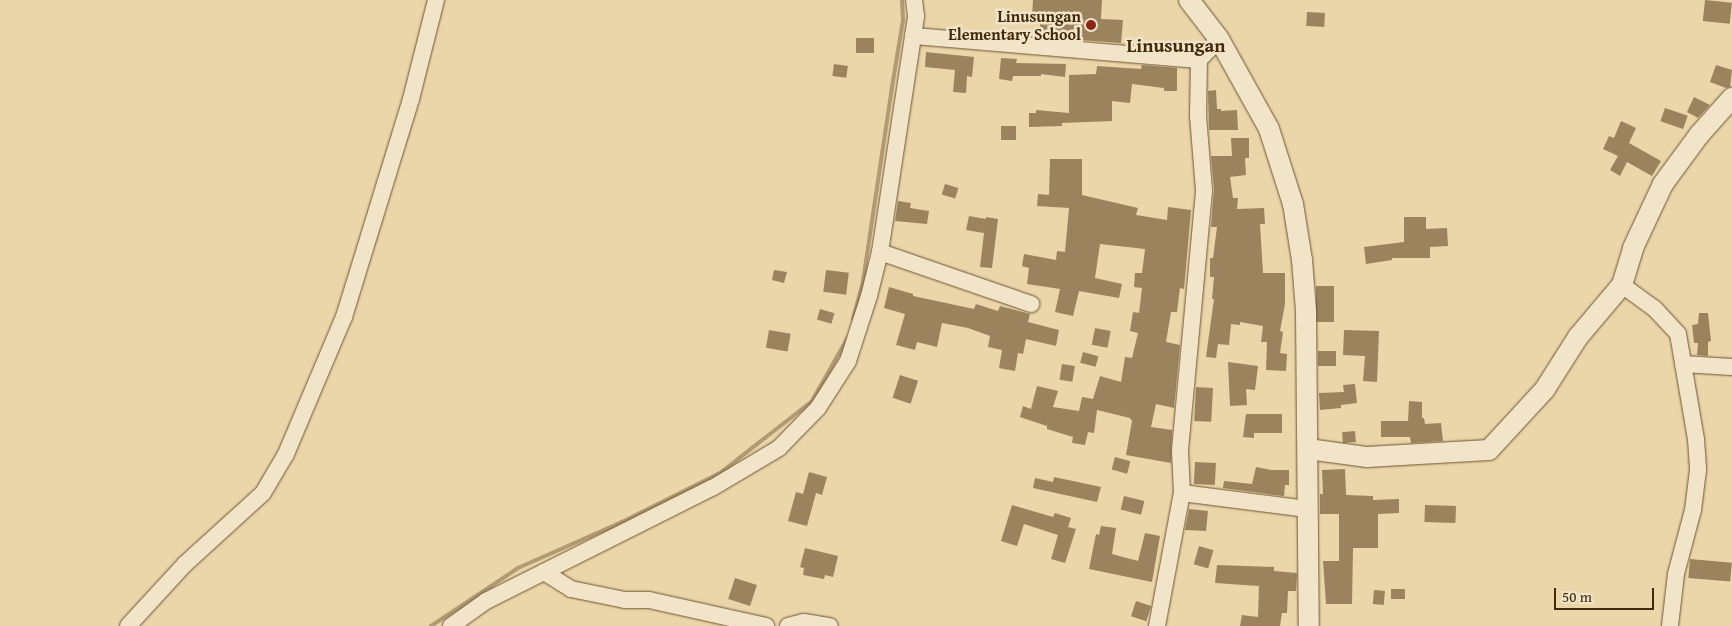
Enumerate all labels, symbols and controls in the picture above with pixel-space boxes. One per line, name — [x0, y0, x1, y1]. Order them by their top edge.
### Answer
place label: Linusungan Elementary School — [948, 6, 1081, 44]
marker: Linusungan Elementary School — [1085, 19, 1097, 31]
district label: Linusungan — [1126, 35, 1226, 57]
scale bar — [1557, 578, 1657, 610]
text: 50 m — [1562, 586, 1592, 607]

